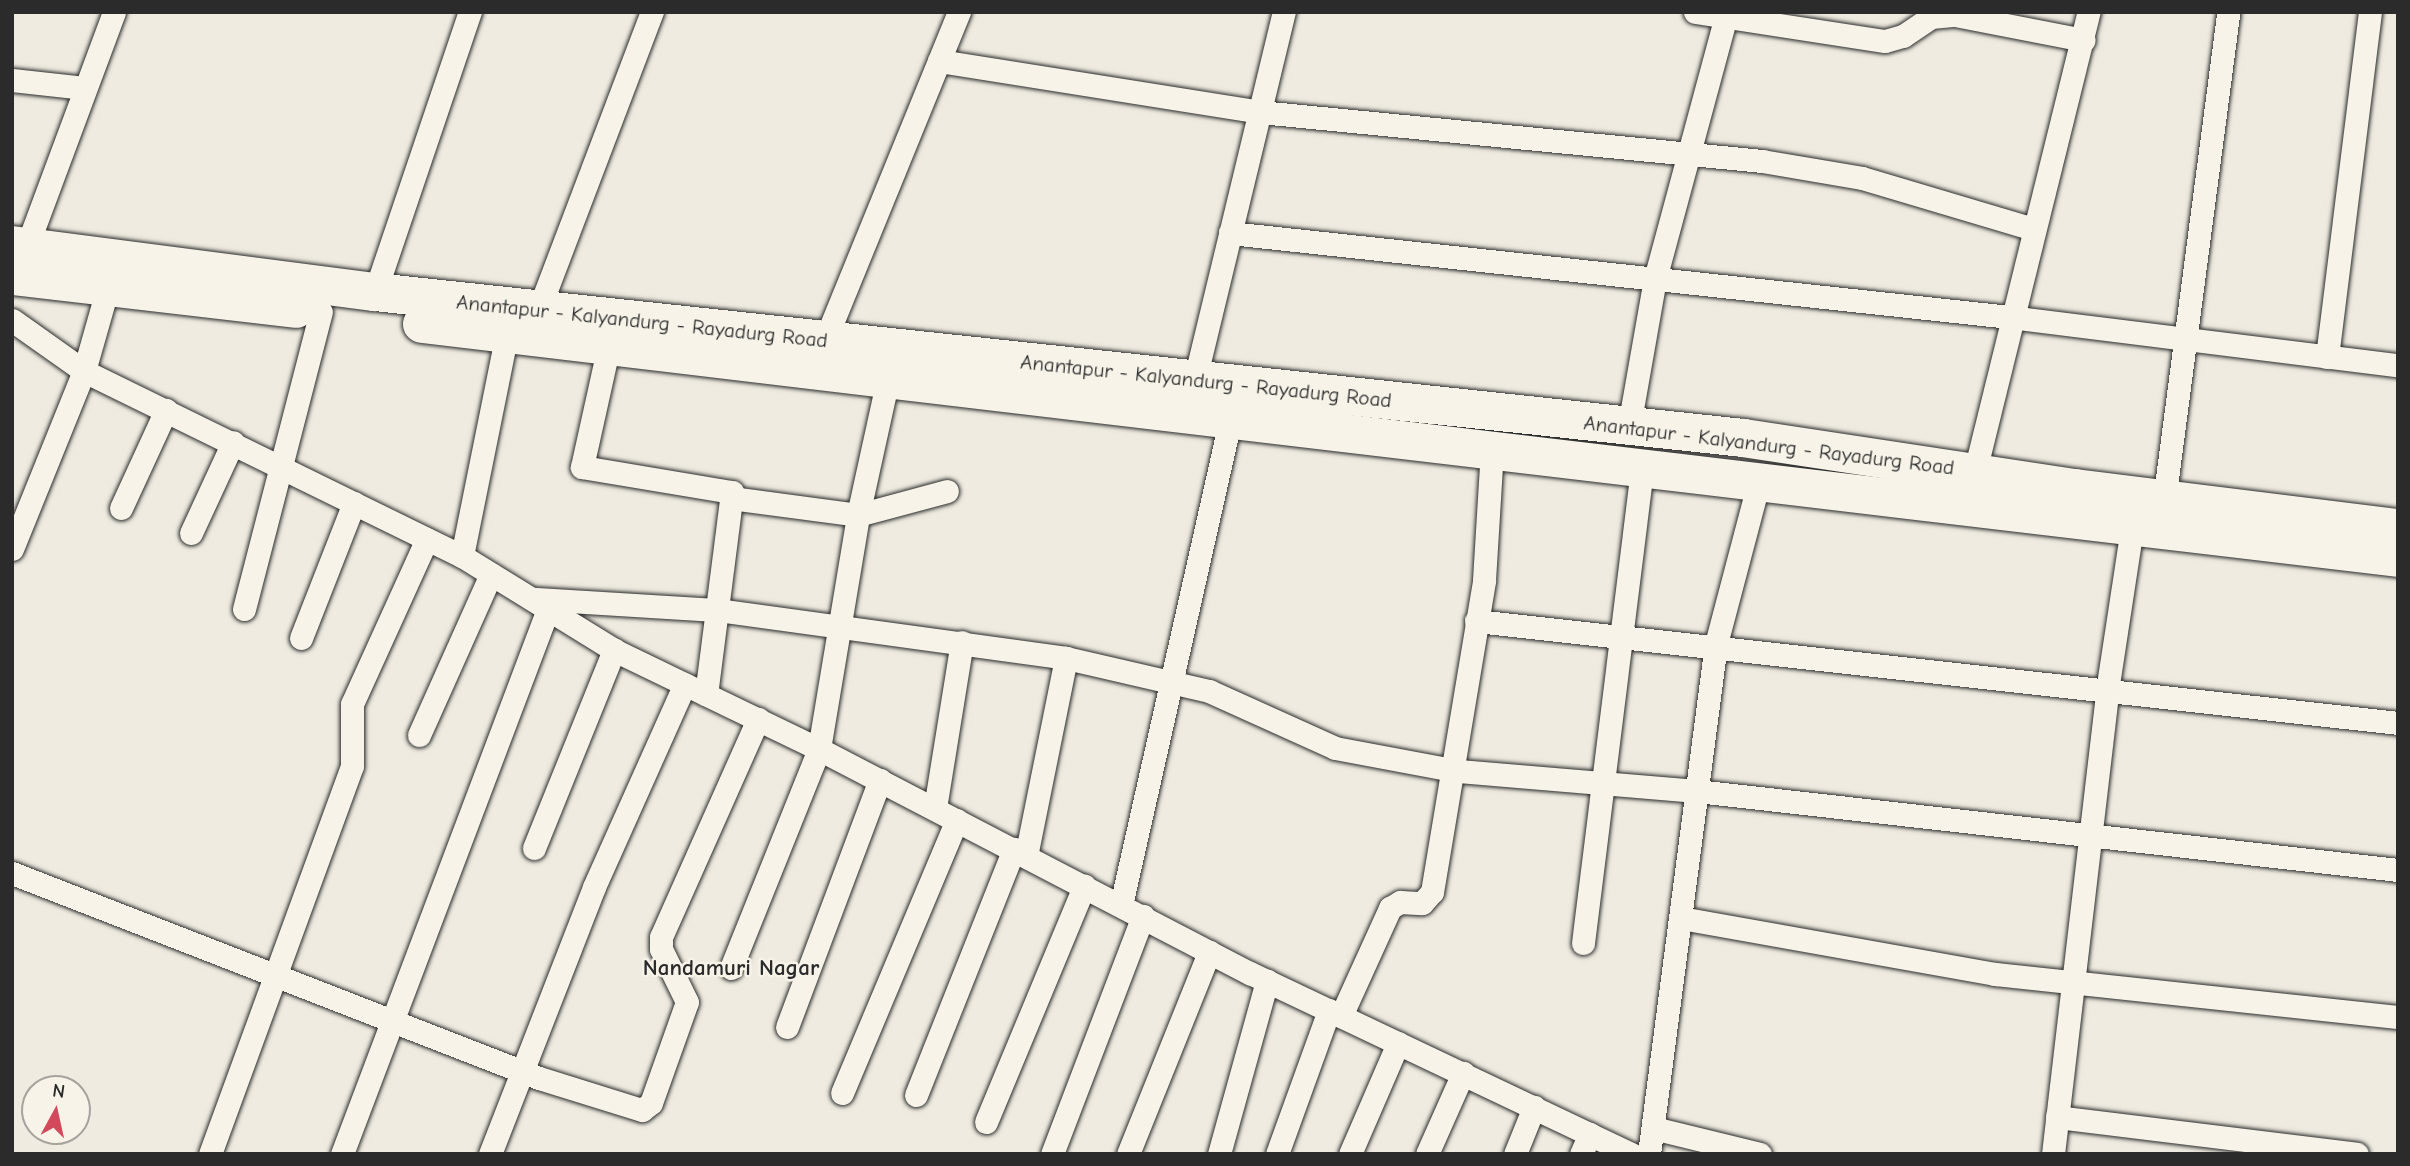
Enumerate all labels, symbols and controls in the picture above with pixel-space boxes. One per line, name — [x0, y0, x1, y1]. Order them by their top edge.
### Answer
street label: Anantapur - Kalyandurg - Rayadurg Road — [455, 289, 829, 353]
street label: Anantapur - Kalyandurg - Rayadurg Road — [1019, 349, 1393, 413]
street label: Anantapur - Kalyandurg - Rayadurg Road — [1582, 410, 1956, 480]
district label: Nandamuri Nagar — [643, 954, 819, 982]
north arrow — [21, 1075, 91, 1145]
text: N — [51, 1079, 66, 1103]

